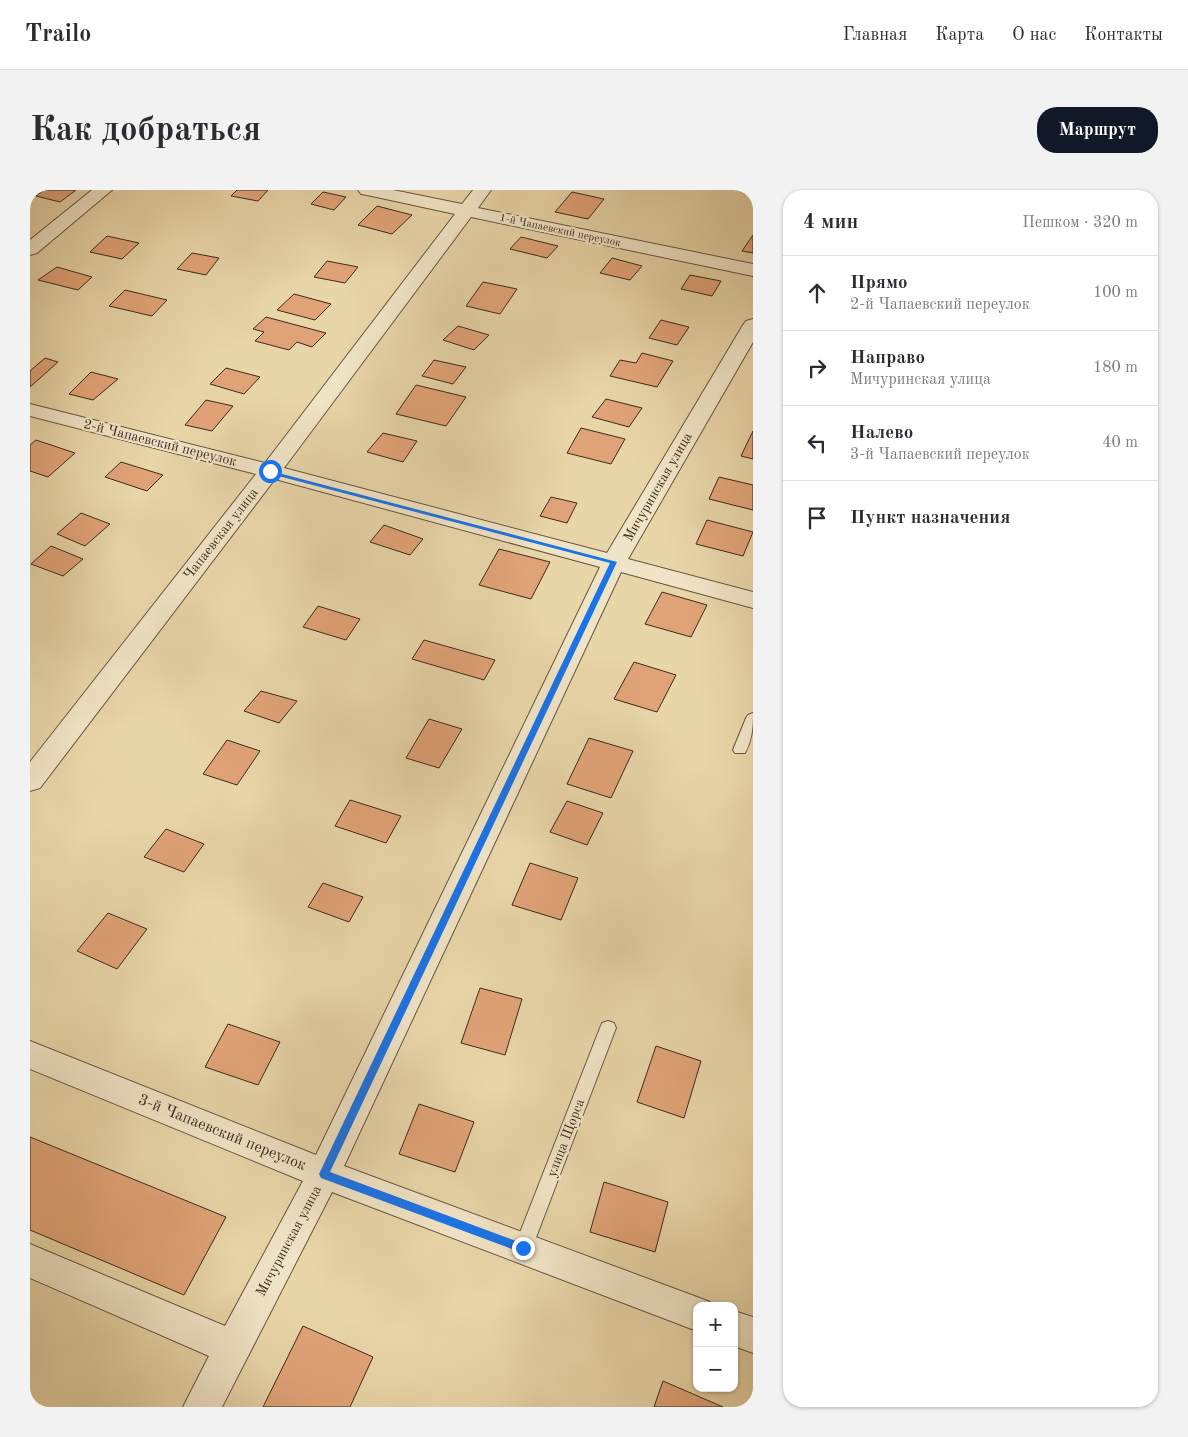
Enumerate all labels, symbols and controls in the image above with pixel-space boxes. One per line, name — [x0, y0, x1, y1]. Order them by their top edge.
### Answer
text: Trailo — [25, 23, 91, 47]
text: Главная — [843, 26, 907, 44]
text: Карта — [935, 26, 984, 44]
text: О нас — [1012, 26, 1056, 44]
text: Контакты — [1084, 26, 1163, 44]
button: Маршрут — [1037, 107, 1158, 153]
text: Как добраться — [30, 113, 261, 148]
text: 4 мин — [803, 212, 858, 233]
street label: 1-й Чапаевский переулок — [498, 213, 622, 249]
text: Пешком · 320 m — [1022, 215, 1138, 231]
text: Прямо — [850, 274, 908, 293]
icon: ahead — [803, 279, 831, 307]
text: 100 m — [1093, 285, 1138, 301]
text: 2-й Чапаевский переулок — [850, 297, 1030, 313]
text: Направо — [850, 349, 925, 368]
icon: right — [803, 354, 831, 382]
text: 180 m — [1093, 360, 1138, 376]
text: Мичуринская улица — [850, 372, 991, 388]
street label: 2-й Чапаевский переулок — [82, 417, 238, 469]
text: Налево — [850, 424, 913, 443]
icon: left — [803, 429, 831, 457]
street label: Мичуринская улица — [621, 430, 695, 544]
text: 40 m — [1102, 435, 1138, 451]
text: 3-й Чапаевский переулок — [850, 447, 1030, 463]
route start — [259, 460, 282, 483]
street label: Чапаевская улица — [181, 486, 261, 582]
icon: arrive — [803, 504, 831, 532]
text: Пункт назначения — [850, 509, 1010, 528]
street label: 3-й Чапаевский переулок — [136, 1092, 308, 1174]
street label: улица Щорса — [545, 1097, 587, 1179]
street label: Мичуринская улица — [254, 1183, 324, 1299]
route end — [512, 1237, 535, 1260]
map controls — [693, 1302, 738, 1392]
button: + — [693, 1302, 738, 1347]
button: − — [693, 1347, 738, 1392]

